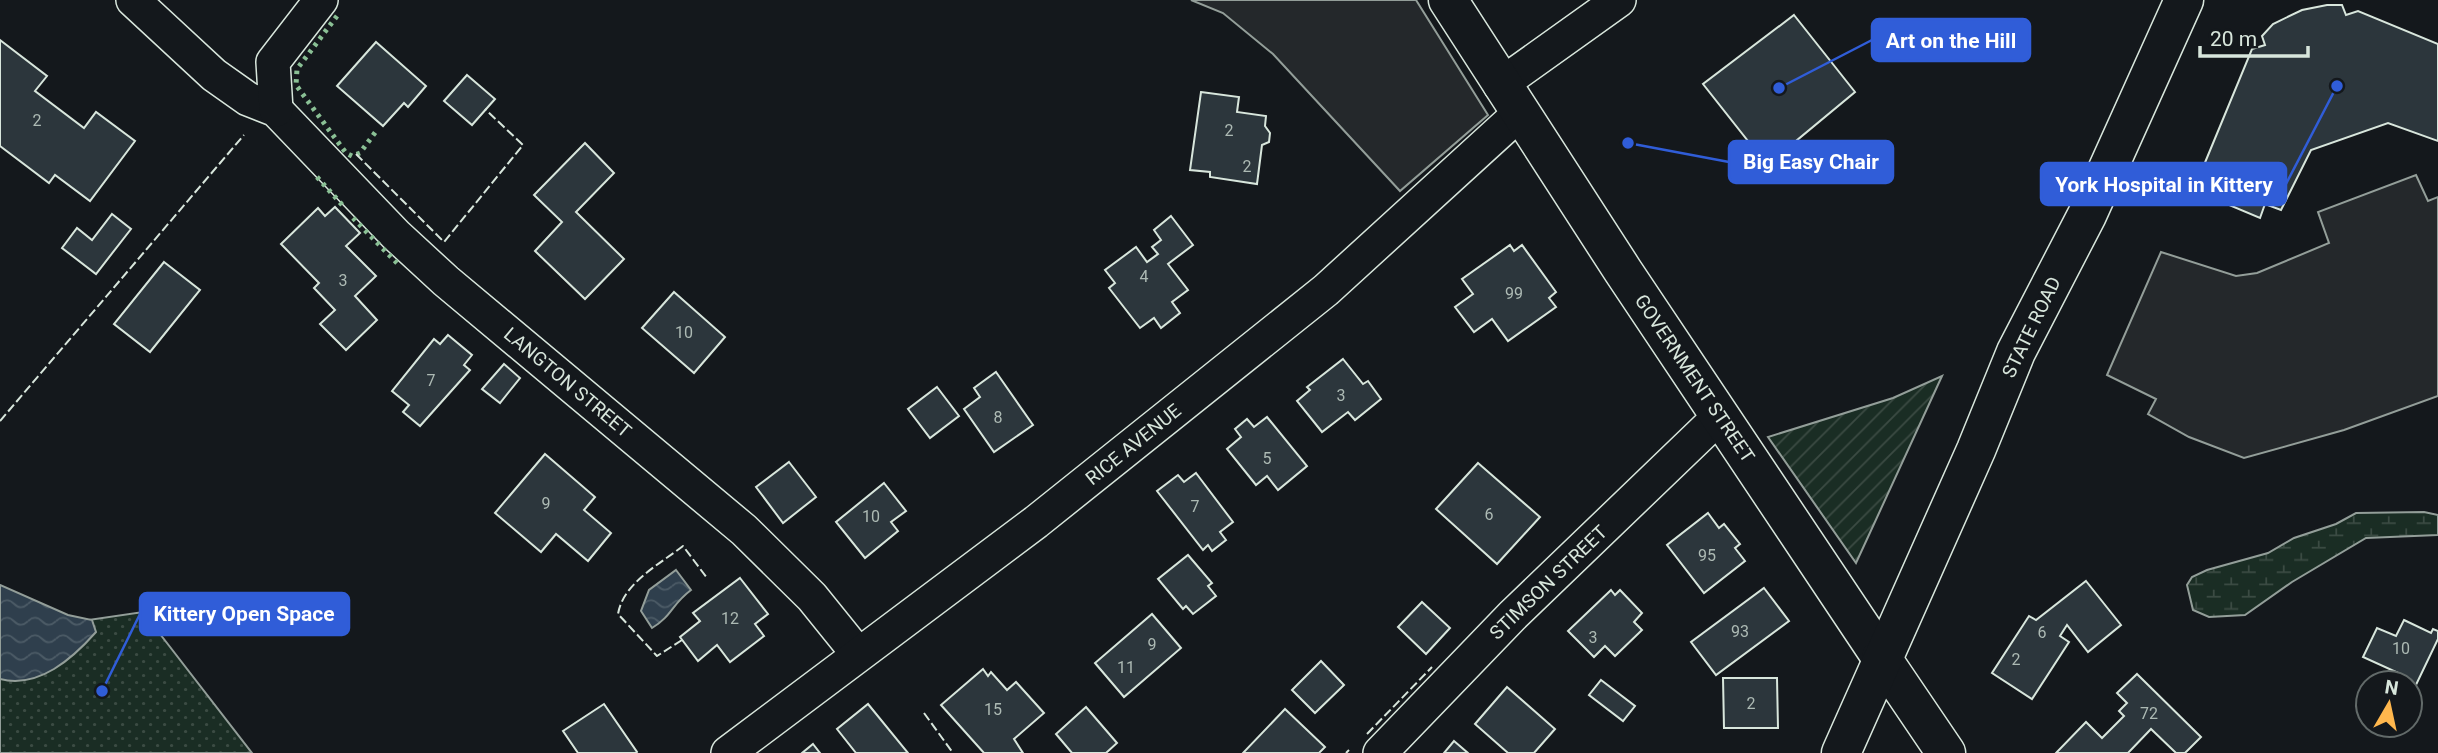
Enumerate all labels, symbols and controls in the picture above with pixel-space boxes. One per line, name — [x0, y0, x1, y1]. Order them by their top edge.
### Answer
scale bar — [2200, 14, 2308, 58]
callout: Art on the Hill — [1872, 19, 2030, 61]
text: 20 m — [2210, 27, 2257, 51]
text: Art on the Hill — [1886, 29, 2016, 53]
house number: 2 — [33, 111, 42, 130]
house number: 2 — [1225, 121, 1234, 140]
callout: Big Easy Chair — [1729, 141, 1893, 183]
text: Big Easy Chair — [1743, 150, 1879, 174]
house number: 2 — [1243, 157, 1252, 176]
callout: York Hospital in Kittery — [2041, 163, 2286, 205]
text: York Hospital in Kittery — [2055, 173, 2273, 197]
house number: 4 — [1140, 267, 1149, 286]
house number: 3 — [339, 271, 348, 290]
street label: STATE ROAD — [1997, 273, 2066, 381]
house number: 99 — [1505, 284, 1523, 303]
street label: GOVERNMENT STREET — [1630, 290, 1759, 467]
street label: LANGTON STREET — [499, 322, 636, 442]
house number: 10 — [675, 323, 693, 342]
house number: 7 — [427, 371, 436, 390]
house number: 3 — [1337, 386, 1346, 405]
street label: RICE AVENUE — [1081, 399, 1186, 490]
house number: 8 — [994, 408, 1003, 427]
house number: 5 — [1263, 449, 1272, 468]
house number: 9 — [542, 494, 551, 513]
house number: 7 — [1191, 497, 1200, 516]
house number: 6 — [1485, 505, 1494, 524]
house number: 10 — [862, 507, 880, 526]
street label: STIMSON STREET — [1485, 520, 1612, 644]
house number: 95 — [1698, 546, 1716, 565]
callout: Kittery Open Space — [140, 593, 349, 635]
text: Kittery Open Space — [153, 602, 335, 626]
house number: 12 — [721, 609, 739, 628]
house number: 93 — [1731, 622, 1749, 641]
house number: 6 — [2038, 623, 2047, 642]
house number: 3 — [1589, 628, 1598, 647]
house number: 9 — [1148, 635, 1157, 654]
house number: 10 — [2392, 639, 2410, 658]
house number: 2 — [2012, 650, 2021, 669]
house number: 11 — [1117, 658, 1135, 677]
north arrow — [2354, 669, 2424, 739]
text: N — [2383, 675, 2400, 700]
house number: 2 — [1747, 694, 1756, 713]
house number: 15 — [984, 700, 1002, 719]
house number: 72 — [2140, 704, 2158, 723]

